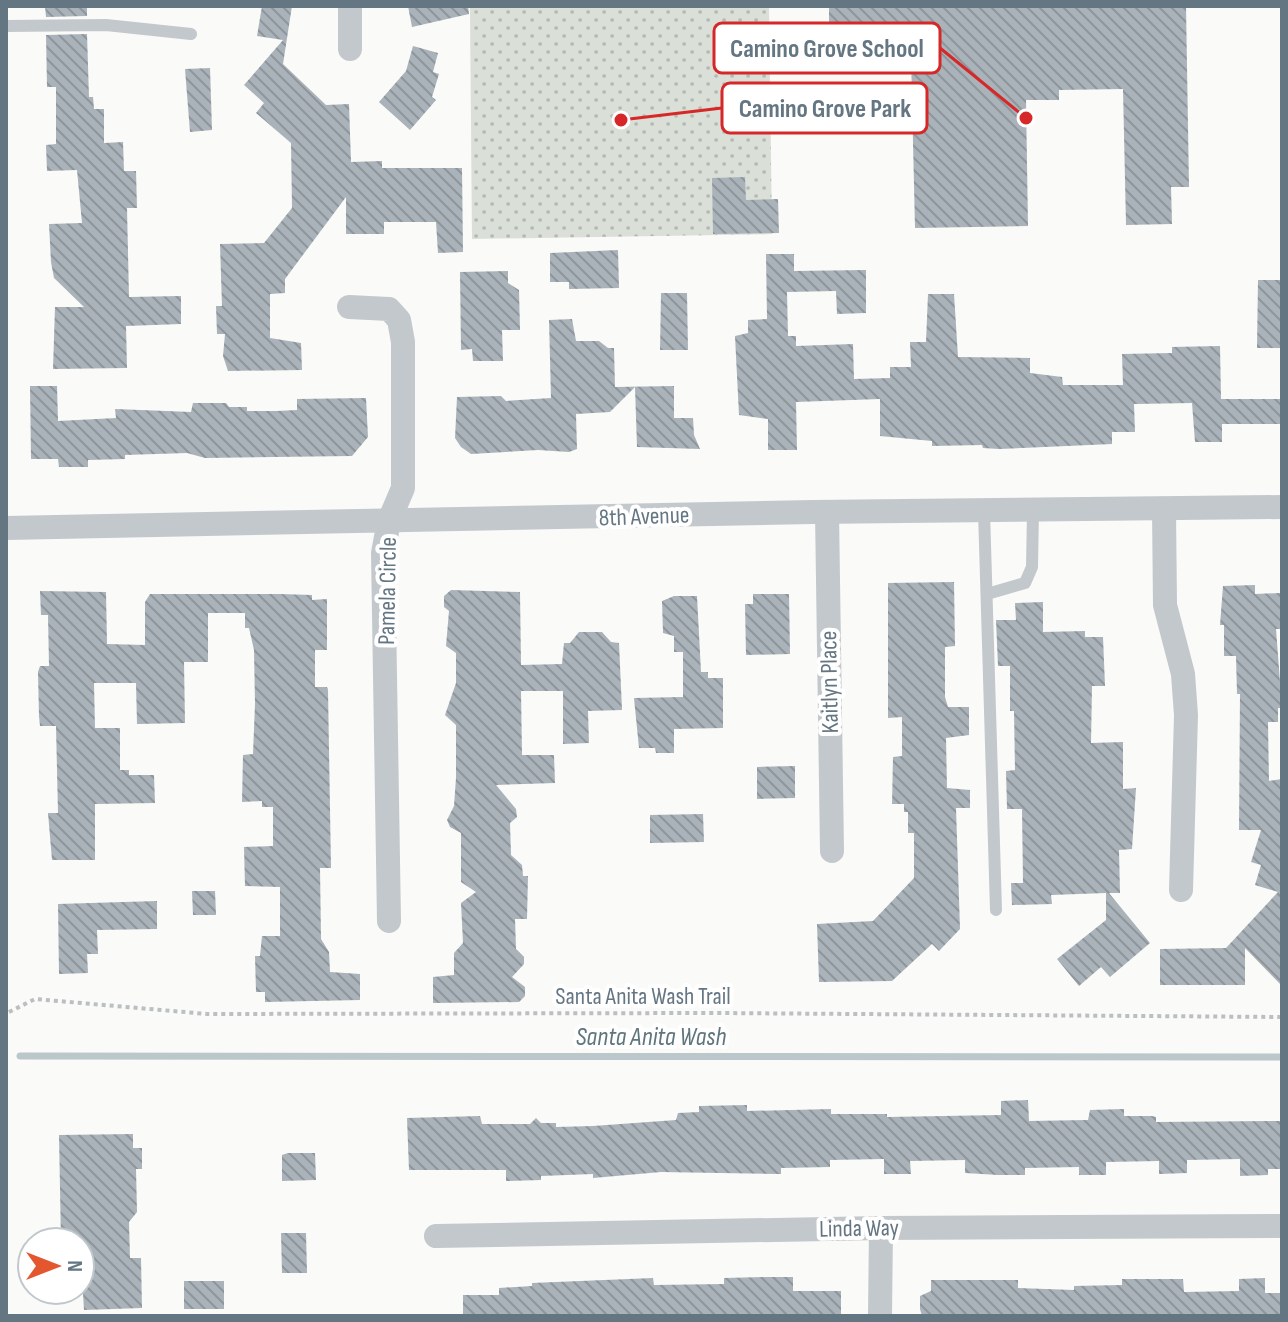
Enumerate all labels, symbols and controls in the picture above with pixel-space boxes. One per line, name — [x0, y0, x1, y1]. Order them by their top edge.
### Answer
callout: Camino Grove School — [714, 23, 940, 73]
text: Camino Grove School — [730, 34, 924, 65]
callout: Camino Grove Park — [722, 83, 927, 133]
text: Camino Grove Park — [739, 94, 911, 125]
street label: 8th Avenue — [598, 500, 690, 533]
street label: Pamela Circle — [372, 537, 403, 645]
street label: Kaitlyn Place — [814, 630, 845, 734]
street label: Santa Anita Wash Trail — [555, 982, 731, 1011]
water label: Santa Anita Wash — [576, 1022, 726, 1053]
street label: Linda Way — [819, 1213, 899, 1244]
north arrow — [16, 1226, 96, 1306]
text: N — [61, 1260, 88, 1272]

